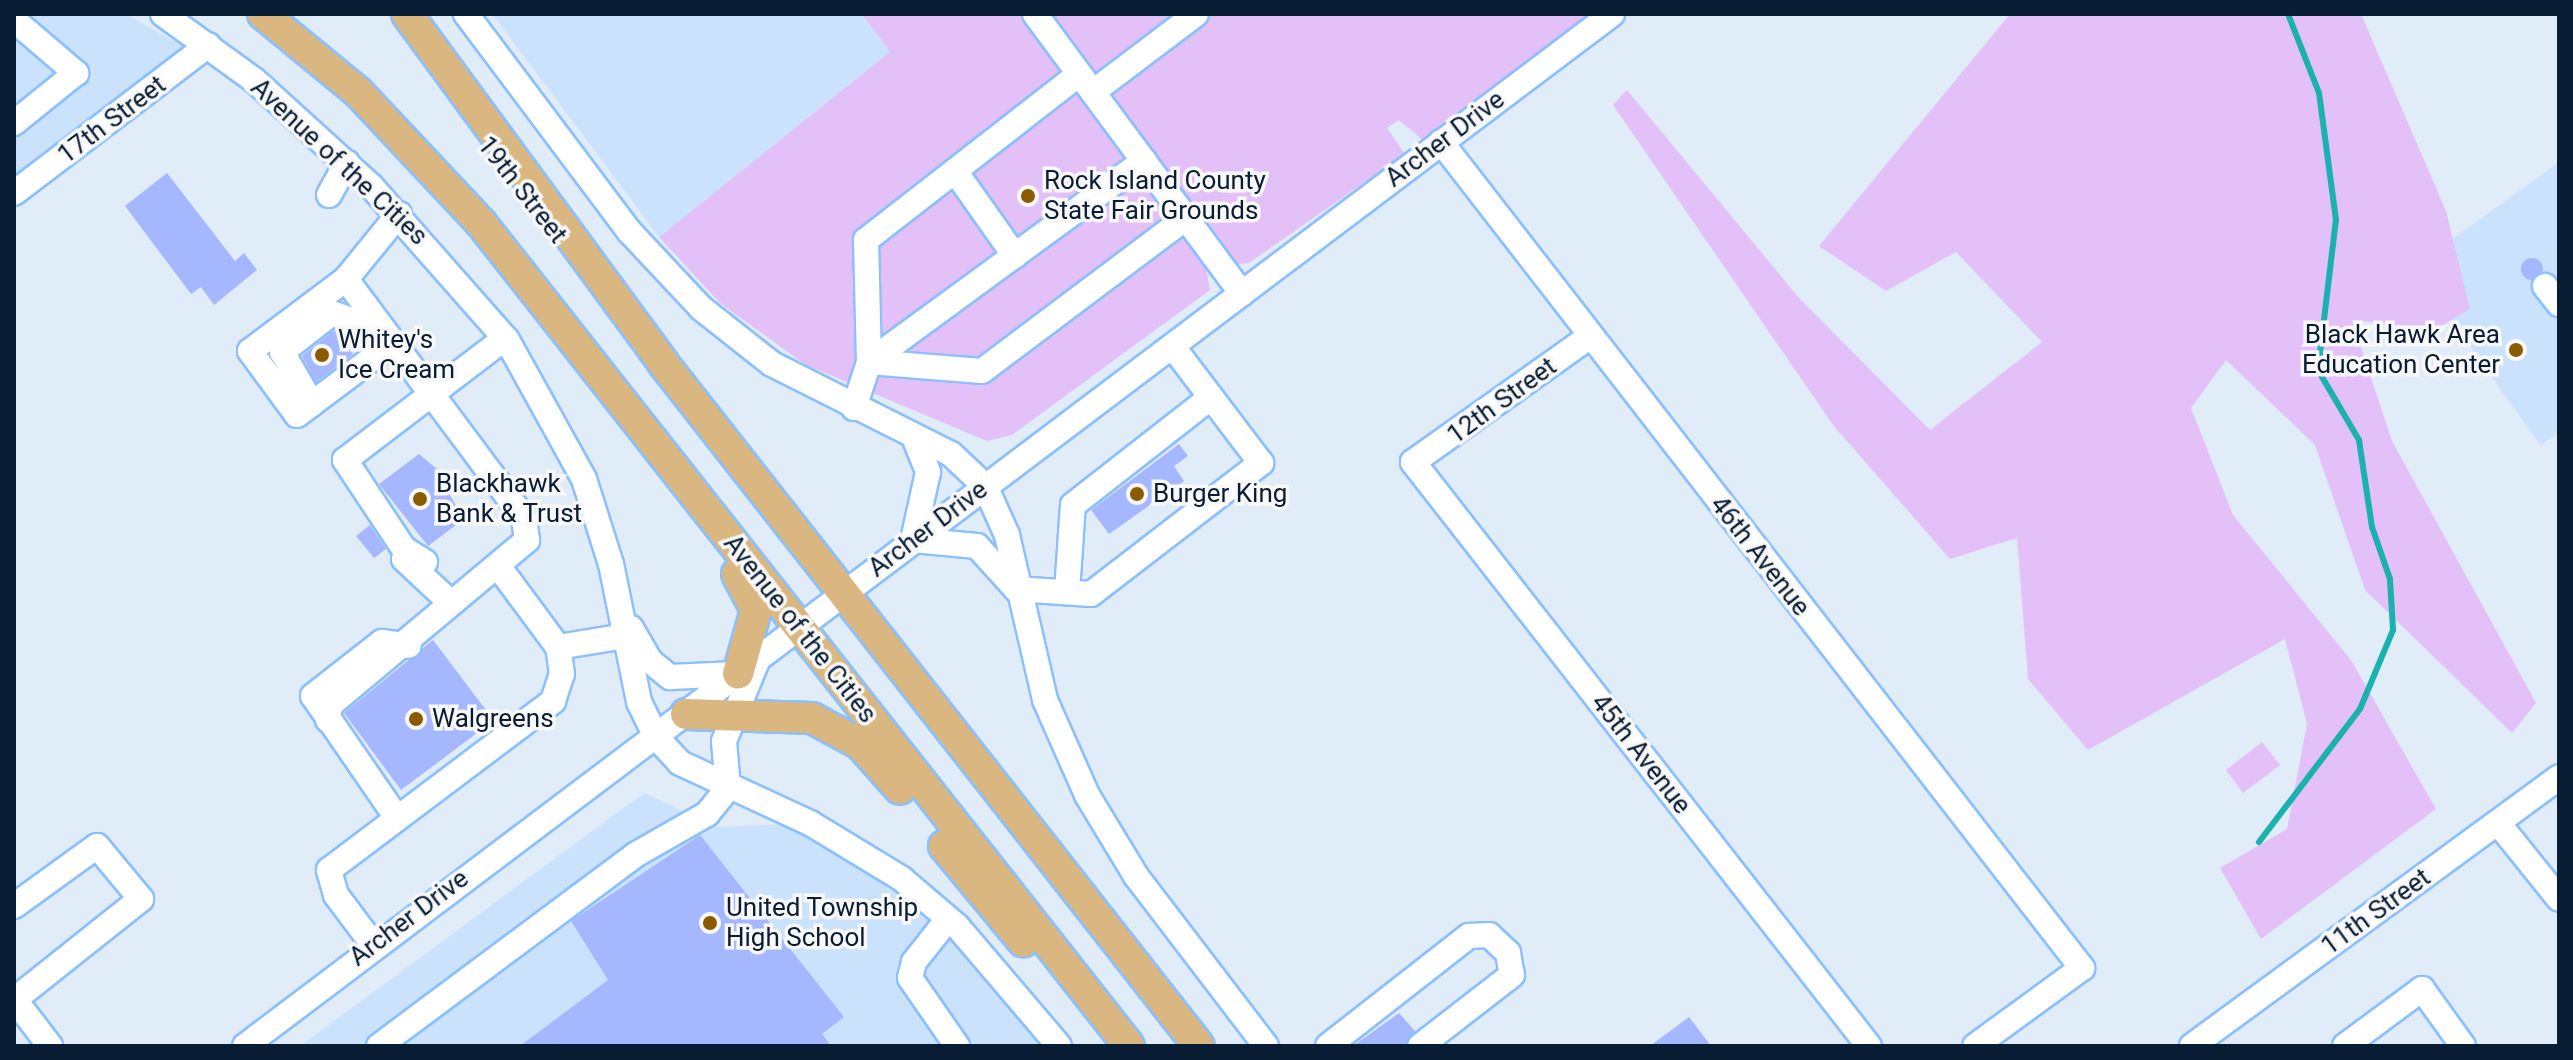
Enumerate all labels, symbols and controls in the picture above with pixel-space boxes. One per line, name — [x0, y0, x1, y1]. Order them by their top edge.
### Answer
street label: 17th Street — [52, 69, 172, 171]
street label: Avenue of the Cities — [244, 72, 434, 252]
street label: Archer Drive — [1379, 84, 1511, 194]
street label: 19th Street — [471, 130, 573, 250]
place label: Rock Island County State Fair Grounds — [1044, 165, 1266, 226]
marker: Rock Island County State Fair Grounds — [1019, 187, 1037, 205]
place label: Black Hawk Area Education Center — [2302, 319, 2500, 380]
place label: Whitey's Ice Cream — [338, 324, 455, 386]
marker: Black Hawk Area Education Center — [2507, 341, 2525, 359]
marker: Whitey's Ice Cream — [313, 346, 331, 364]
street label: 12th Street — [1441, 351, 1563, 451]
place label: Blackhawk Bank & Trust — [436, 468, 583, 530]
street label: Archer Drive — [862, 474, 994, 584]
place label: Burger King — [1153, 478, 1287, 510]
marker: Burger King — [1128, 485, 1146, 503]
marker: Blackhawk Bank & Trust — [411, 490, 429, 508]
street label: 46th Avenue — [1704, 490, 1816, 622]
street label: Avenue of the Cities — [717, 529, 883, 729]
street label: 45th Avenue — [1585, 688, 1697, 820]
place label: Walgreens — [432, 703, 554, 735]
marker: Walgreens — [407, 710, 425, 728]
street label: 11th Street — [2315, 862, 2437, 962]
street label: Archer Drive — [343, 863, 475, 973]
place label: United Township High School — [726, 892, 919, 954]
marker: United Township High School — [701, 914, 719, 932]

